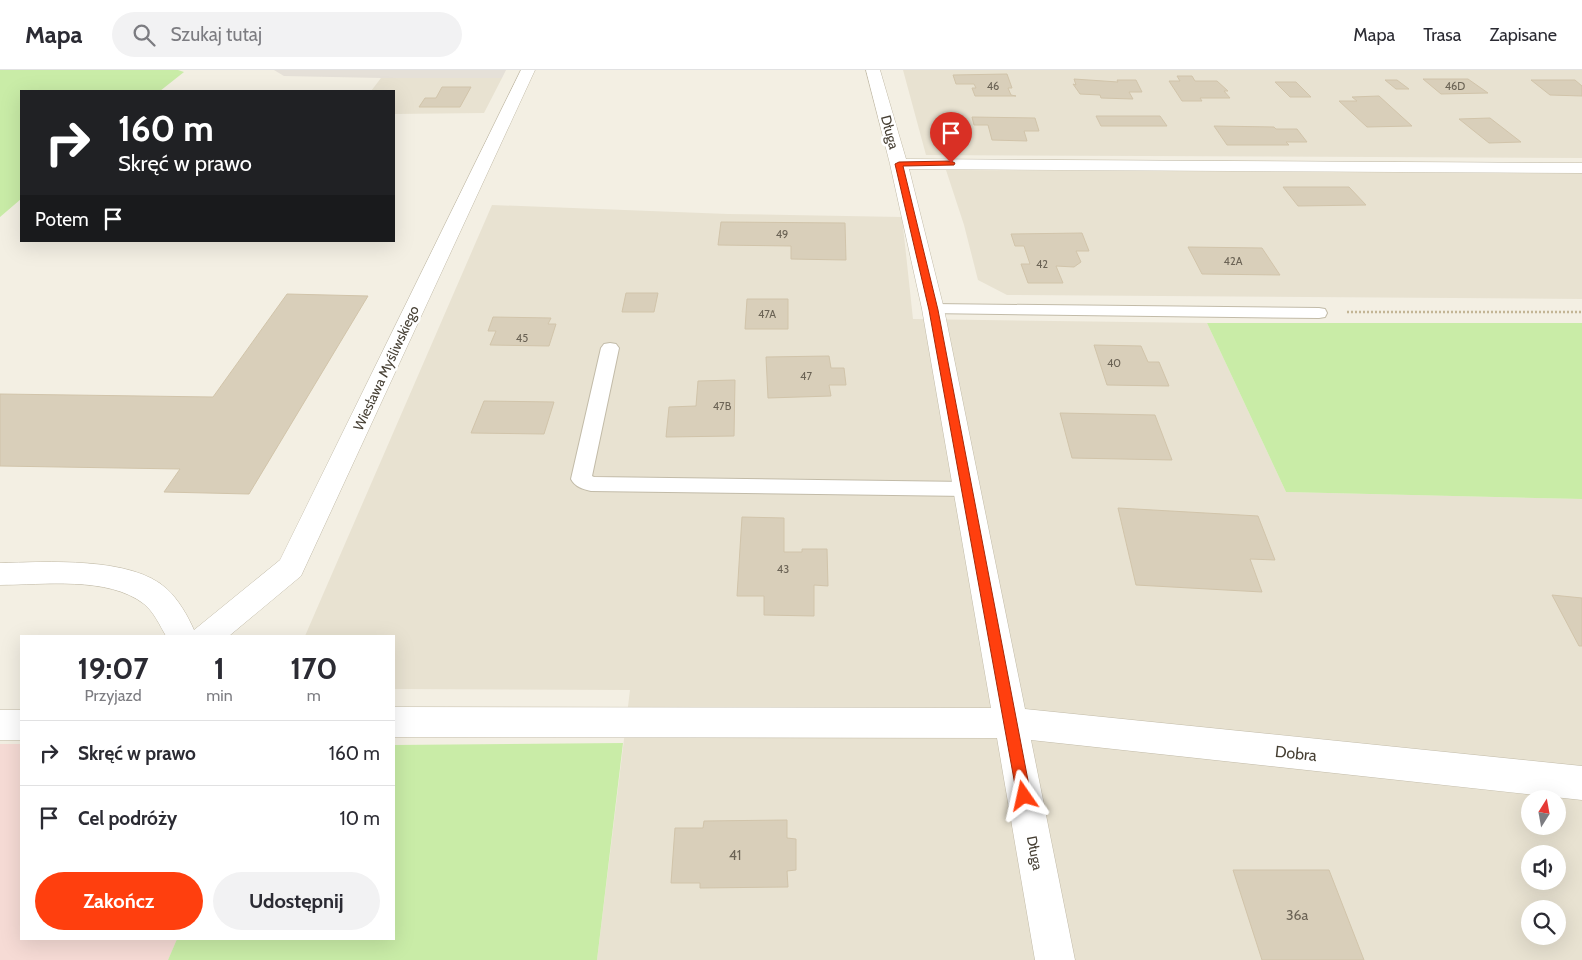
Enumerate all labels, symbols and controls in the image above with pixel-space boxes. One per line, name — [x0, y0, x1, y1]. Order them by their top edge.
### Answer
search box — [112, 12, 462, 57]
text: Mapa — [25, 20, 82, 49]
icon: search — [130, 21, 158, 49]
text: Szukaj tutaj — [170, 23, 262, 46]
text: Mapa — [1353, 24, 1395, 46]
text: Trasa — [1423, 24, 1461, 46]
text: Zapisane — [1489, 24, 1557, 46]
house number: 46 — [987, 79, 999, 93]
house number: 46D — [1445, 79, 1465, 93]
text: 160 m — [118, 107, 214, 150]
icon: right — [35, 110, 100, 175]
pin — [930, 112, 972, 163]
street label: Długa — [877, 113, 903, 151]
icon: arrive — [937, 119, 965, 147]
text: Skręć w prawo — [118, 150, 252, 177]
icon: arrive — [99, 205, 127, 233]
text: Potem — [35, 208, 89, 231]
house number: 49 — [776, 227, 788, 241]
house number: 42A — [1224, 254, 1243, 268]
house number: 42 — [1036, 257, 1048, 271]
street label: Wiesława Myśliwskiego — [349, 302, 423, 433]
house number: 47A — [758, 307, 776, 321]
house number: 45 — [516, 331, 528, 345]
house number: 40 — [1107, 356, 1121, 370]
house number: 47 — [800, 369, 812, 383]
house number: 47B — [713, 399, 732, 413]
house number: 43 — [777, 562, 789, 576]
text: 19:07 — [78, 650, 149, 687]
text: 1 — [214, 650, 225, 687]
text: 170 — [290, 650, 337, 687]
text: Przyjazd — [85, 686, 142, 705]
text: min — [206, 686, 233, 705]
text: m — [307, 686, 321, 705]
icon: right — [35, 739, 63, 767]
text: Skręć w prawo — [78, 742, 196, 765]
text: 160 m — [329, 742, 380, 765]
street label: Dobra — [1274, 742, 1318, 765]
position arrow — [997, 769, 1049, 821]
north arrow — [1521, 790, 1566, 835]
map controls — [1521, 790, 1566, 945]
icon: arrive — [35, 804, 63, 832]
text: Cel podróży — [78, 807, 177, 830]
text: 10 m — [340, 807, 380, 830]
street label: Długa — [1023, 834, 1047, 872]
button: sound — [1521, 845, 1566, 890]
house number: 41 — [729, 846, 741, 864]
button: Zakończ — [35, 872, 203, 930]
button: Udostępnij — [213, 872, 380, 930]
button: search — [1521, 900, 1566, 945]
house number: 36a — [1286, 906, 1308, 924]

